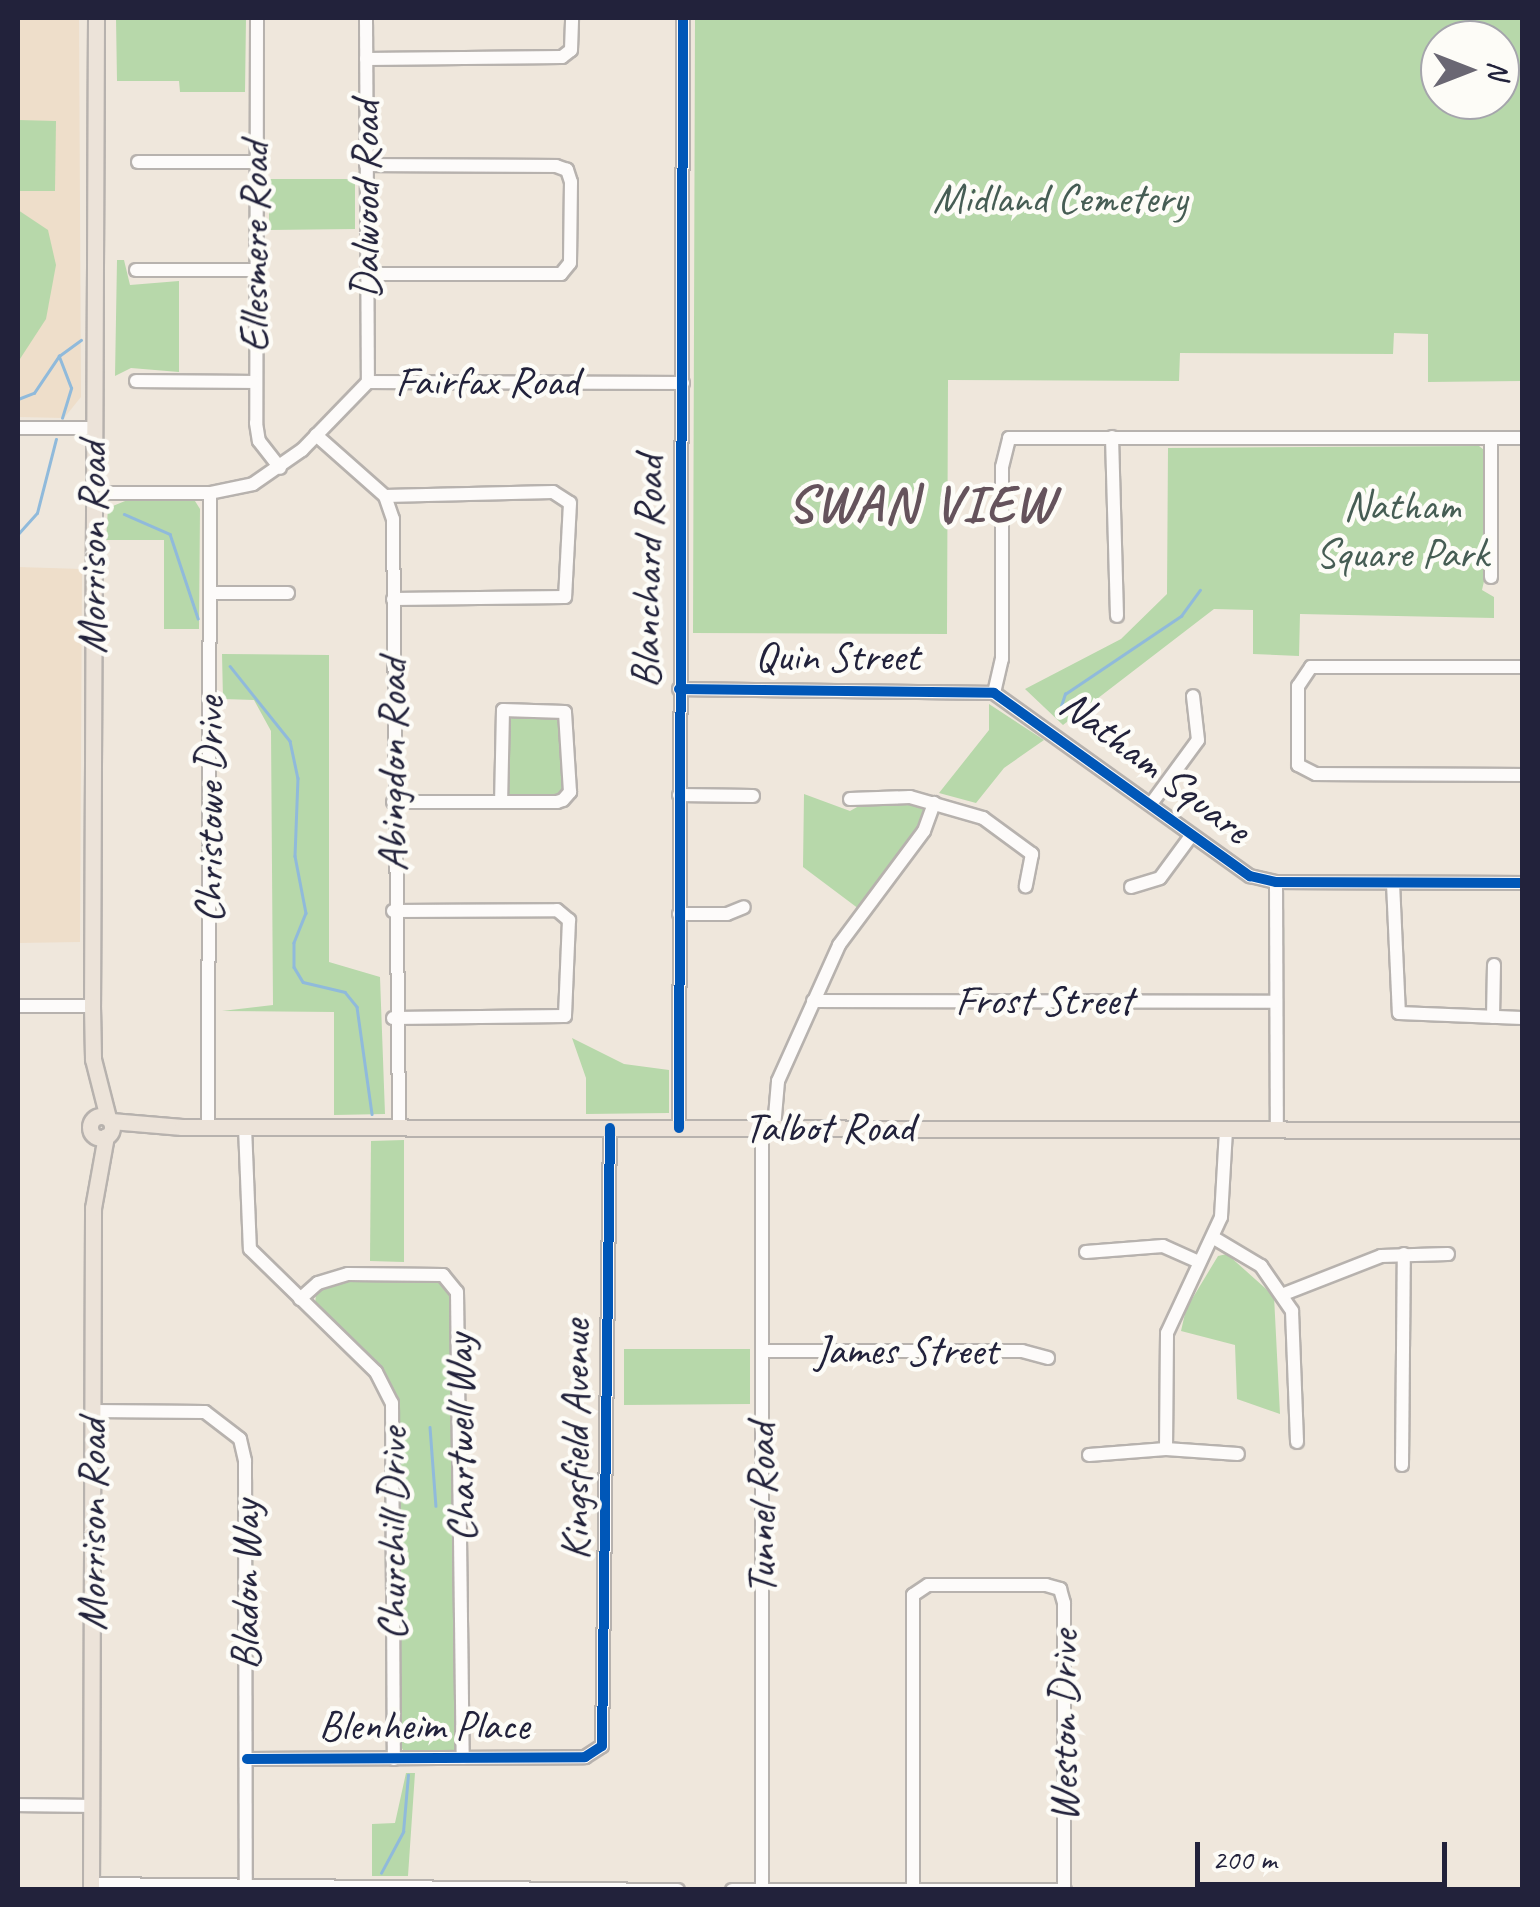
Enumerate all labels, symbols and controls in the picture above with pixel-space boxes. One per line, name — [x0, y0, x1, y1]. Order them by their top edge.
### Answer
north arrow — [1420, 20, 1520, 120]
text: N — [1481, 61, 1516, 79]
street label: Dalwood Road — [341, 101, 391, 299]
street label: Ellesmere Road — [230, 142, 280, 352]
park label: Midland Cemetery — [934, 174, 1186, 224]
street label: Fairfax Road — [395, 357, 579, 407]
street label: Morrison Road — [68, 442, 118, 654]
street label: Blanchard Road — [621, 456, 675, 688]
district label: SWAN VIEW — [788, 474, 1054, 536]
park label: Natham Square Park — [1316, 481, 1488, 580]
street label: Quin Street — [754, 632, 920, 682]
street label: Abingdon Road — [368, 659, 418, 871]
street label: Natham Square — [1051, 680, 1259, 854]
street label: Christowe Drive — [185, 697, 235, 923]
street label: Frost Street — [955, 976, 1133, 1026]
street label: Talbot Road — [745, 1103, 913, 1153]
street label: Kingsfield Avenue — [551, 1320, 601, 1560]
street label: James Street — [814, 1326, 998, 1376]
street label: Chartwell Way — [434, 1333, 488, 1543]
street label: Morrison Road — [68, 1419, 118, 1631]
street label: Tunnel Road — [737, 1424, 787, 1594]
street label: Churchill Drive — [368, 1428, 418, 1640]
street label: Bladon Way — [221, 1500, 271, 1670]
street label: Weston Drive — [1039, 1630, 1089, 1822]
street label: Blenheim Place — [319, 1701, 529, 1751]
scale bar — [1200, 1822, 1452, 1884]
text: 200 m — [1212, 1840, 1277, 1878]

